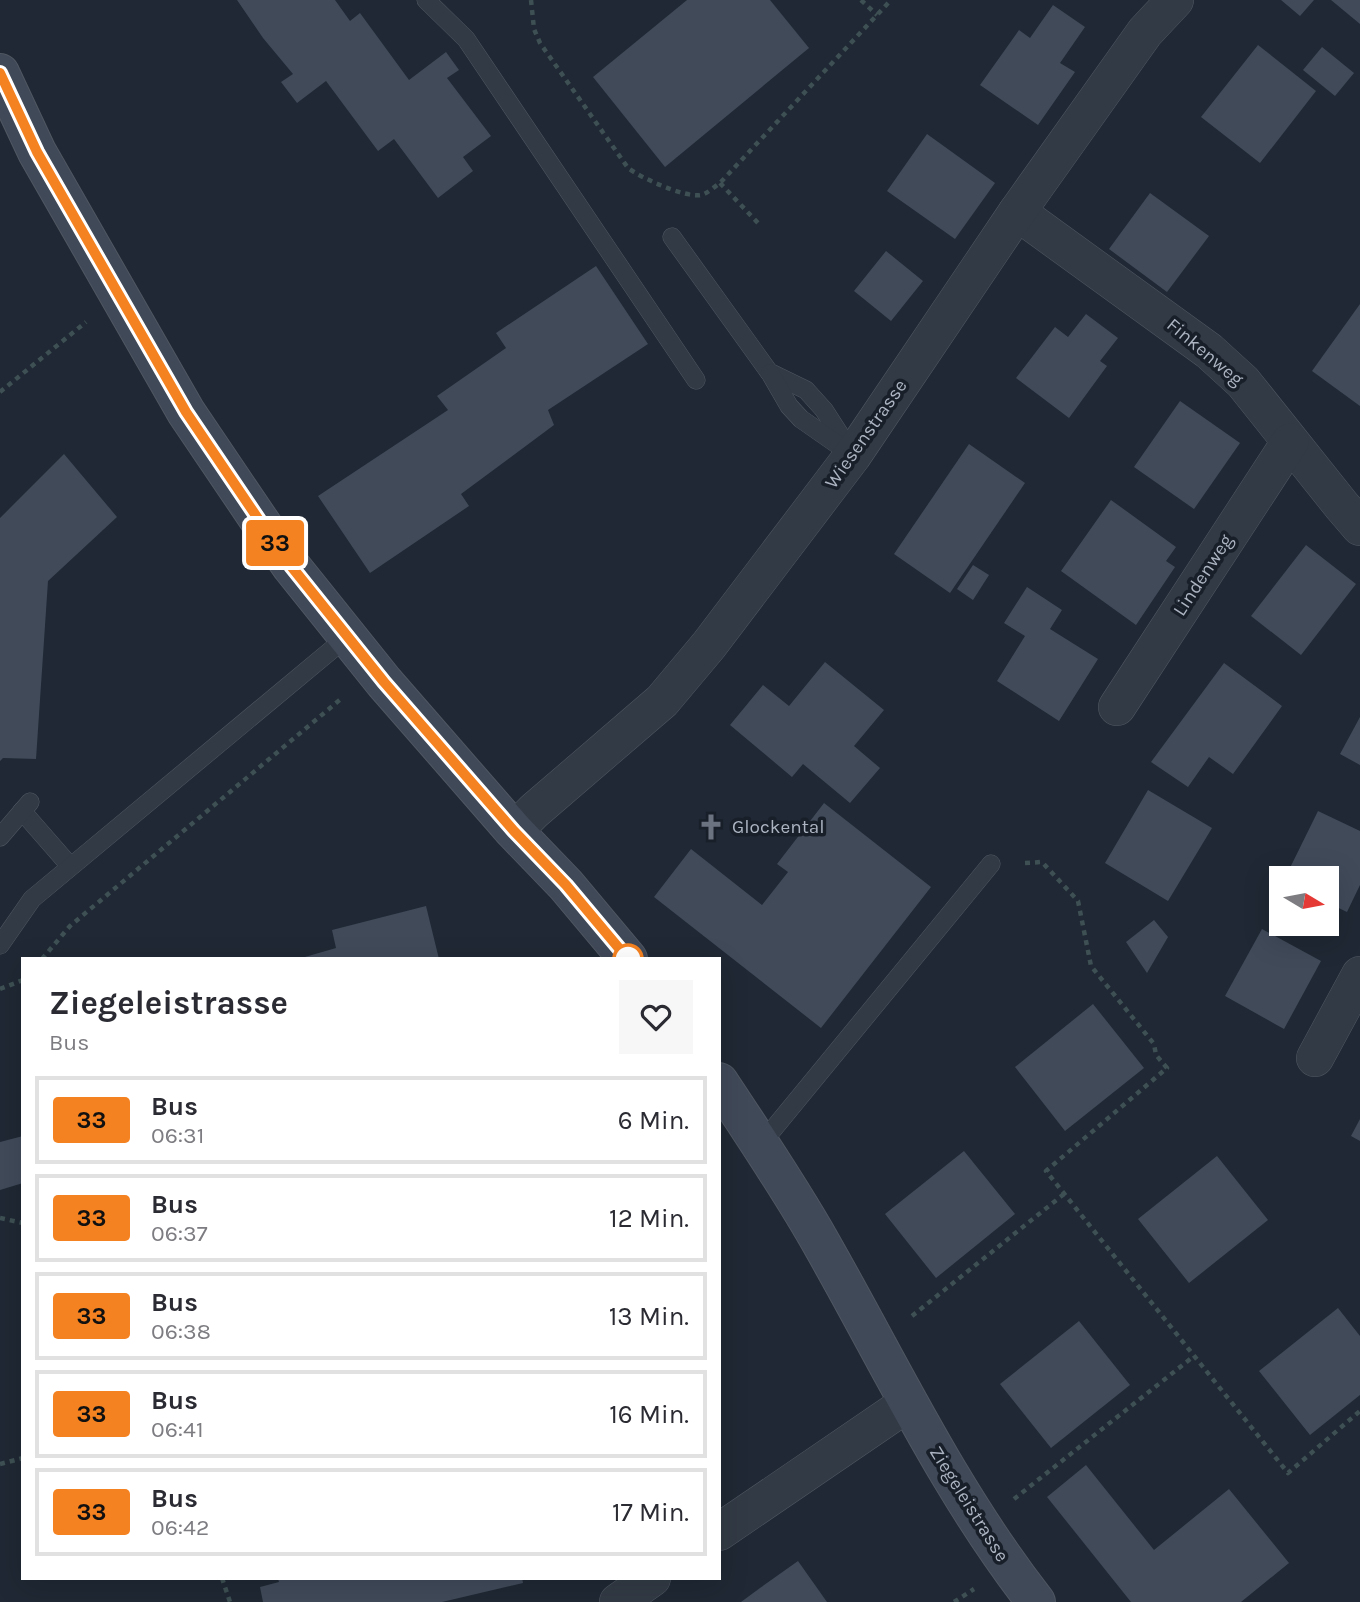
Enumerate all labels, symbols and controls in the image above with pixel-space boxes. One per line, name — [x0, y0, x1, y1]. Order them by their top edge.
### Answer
street label: Finkenweg — [1162, 314, 1248, 391]
street label: Wiesenstrasse — [820, 375, 912, 493]
line badge: 33 — [244, 520, 306, 566]
text: 33 — [260, 529, 290, 557]
street label: Lindenweg — [1169, 530, 1238, 620]
church icon: Glockental — [696, 812, 726, 842]
place label: Glockental — [732, 816, 825, 838]
north arrow — [1269, 866, 1339, 936]
map controls — [1269, 866, 1339, 936]
unlabelled marker — [613, 944, 643, 974]
button: heart — [619, 980, 693, 1054]
text: Ziegeleistrasse — [49, 984, 288, 1022]
text: Bus — [49, 1029, 89, 1056]
text: Bus — [151, 1091, 198, 1122]
text: 6 Min. — [618, 1105, 689, 1136]
text: 33 — [77, 1106, 106, 1134]
text: 06:31 — [151, 1122, 204, 1149]
text: Bus — [151, 1189, 198, 1220]
text: 12 Min. — [609, 1203, 689, 1234]
text: 33 — [77, 1204, 106, 1232]
text: 06:37 — [151, 1220, 208, 1247]
text: Bus — [151, 1287, 198, 1318]
text: 13 Min. — [609, 1301, 689, 1332]
text: 33 — [77, 1302, 106, 1330]
text: 06:38 — [151, 1318, 211, 1345]
text: Bus — [151, 1385, 198, 1416]
text: 16 Min. — [609, 1399, 689, 1430]
text: 33 — [77, 1400, 106, 1428]
text: 06:41 — [151, 1416, 204, 1443]
street label: Ziegeleistrasse — [925, 1442, 1013, 1566]
text: Bus — [151, 1483, 198, 1514]
text: 17 Min. — [612, 1497, 689, 1528]
text: 33 — [77, 1498, 106, 1526]
text: 06:42 — [151, 1514, 209, 1541]

